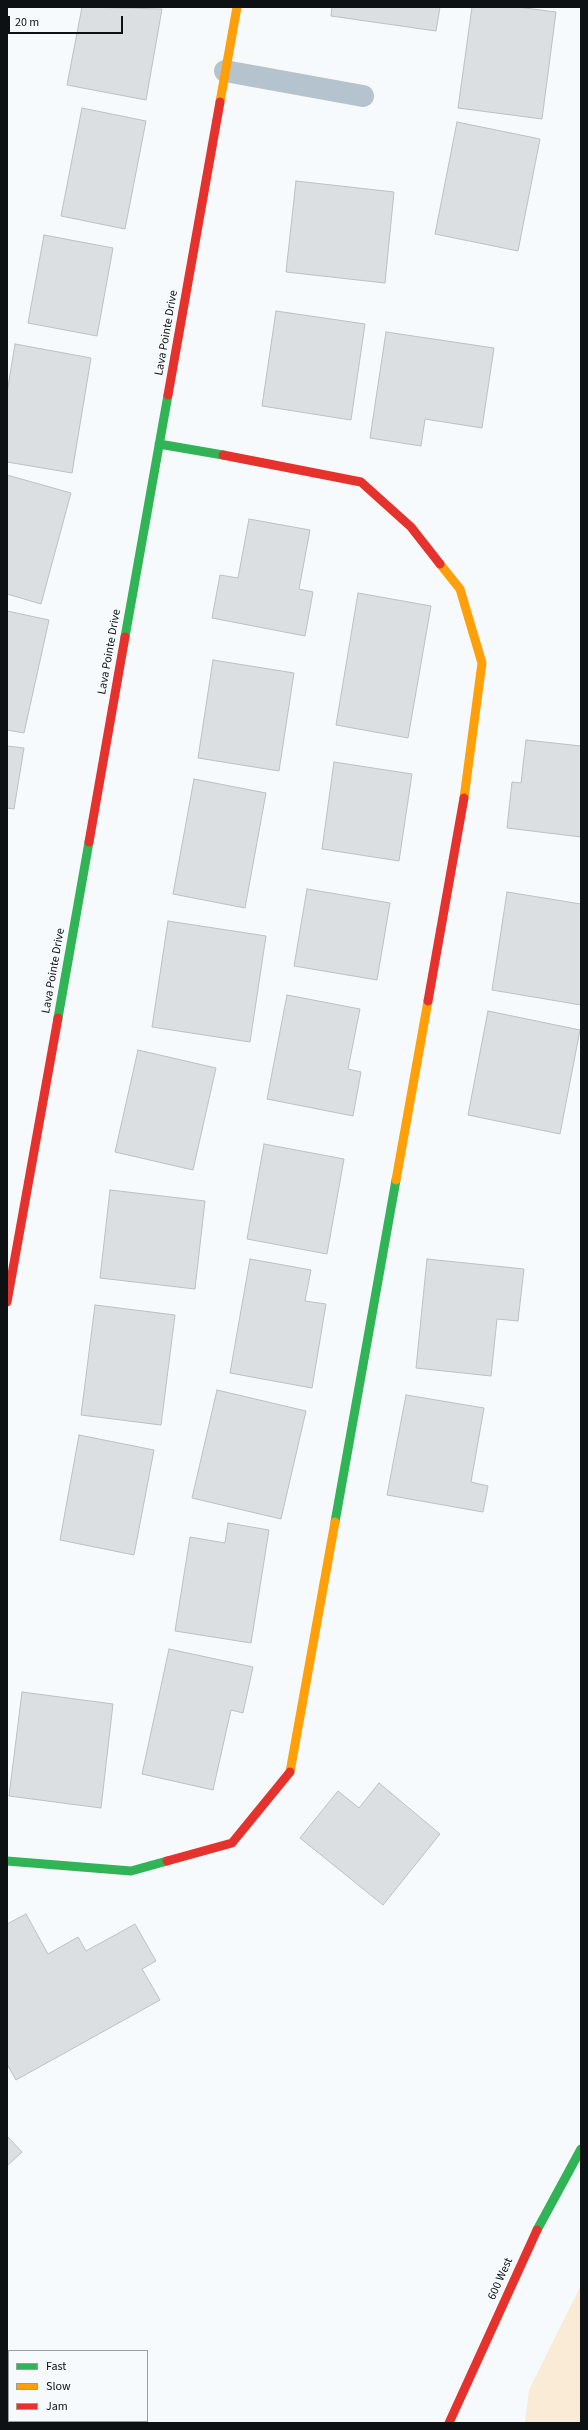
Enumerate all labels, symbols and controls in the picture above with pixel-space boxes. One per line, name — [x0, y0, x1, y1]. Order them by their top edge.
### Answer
scale bar — [10, 8, 125, 34]
text: 20 m — [15, 14, 39, 31]
street label: Lava Pointe Drive — [152, 289, 182, 377]
street label: Lava Pointe Drive — [95, 608, 125, 696]
street label: Lava Pointe Drive — [39, 927, 69, 1015]
street label: 600 West — [485, 2256, 517, 2302]
legend — [8, 2350, 148, 2422]
text: Fast — [46, 2358, 66, 2375]
text: Slow — [46, 2378, 71, 2395]
text: Jam — [46, 2398, 68, 2415]

